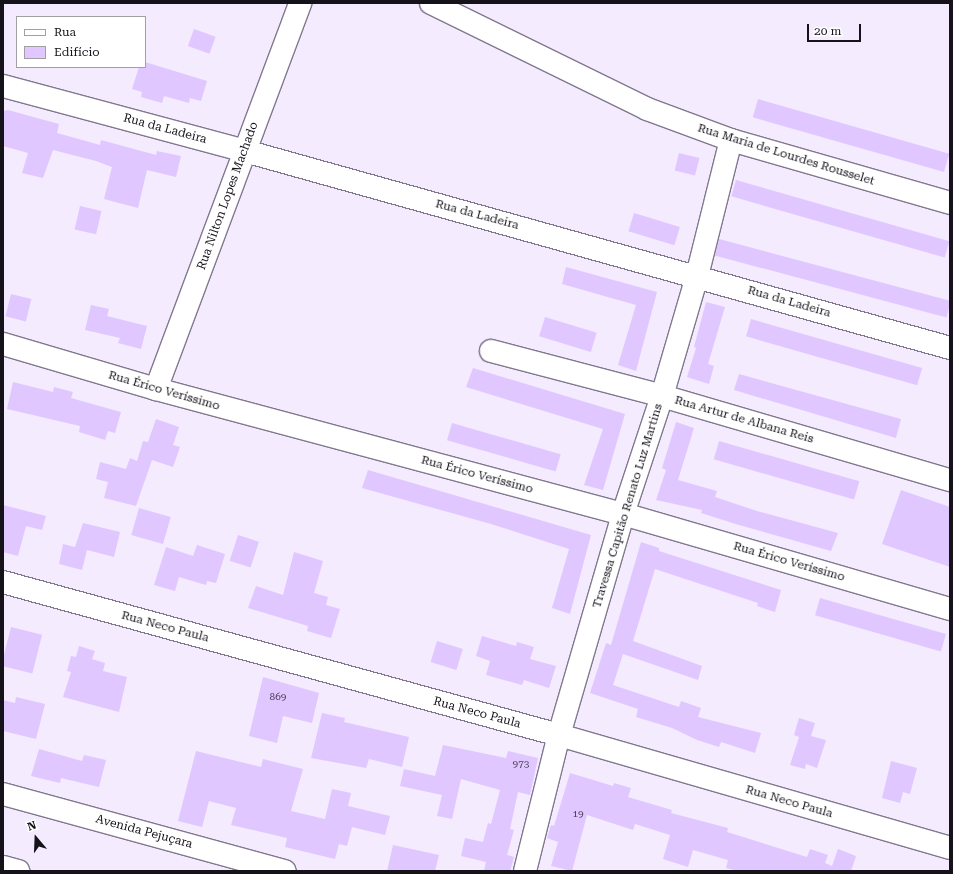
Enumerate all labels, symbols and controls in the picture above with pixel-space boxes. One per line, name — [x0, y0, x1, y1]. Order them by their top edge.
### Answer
legend — [16, 16, 146, 68]
scale bar — [809, 16, 863, 42]
text: 20 m — [814, 24, 841, 38]
text: Rua — [54, 25, 76, 39]
text: Edifício — [54, 45, 100, 59]
street label: Rua da Ladeira — [122, 111, 208, 147]
street label: Rua Nilton Lopes Machado — [194, 120, 262, 272]
street label: Rua Maria de Lourdes Rousselet — [696, 121, 876, 189]
street label: Rua da Ladeira — [434, 197, 520, 233]
street label: Rua da Ladeira — [746, 283, 832, 321]
street label: Rua Érico Veríssimo — [107, 368, 221, 414]
street label: Rua Artur de Albana Reis — [673, 393, 815, 447]
street label: Travessa Capitão Renato Luz Martins — [590, 402, 666, 610]
street label: Rua Érico Veríssimo — [419, 453, 535, 497]
street label: Rua Érico Veríssimo — [732, 539, 846, 585]
street label: Rua Neco Paula — [120, 608, 210, 646]
house number: 869 — [270, 691, 286, 703]
street label: Rua Neco Paula — [432, 694, 522, 732]
house number: 973 — [513, 758, 529, 770]
street label: Rua Neco Paula — [744, 783, 834, 821]
house number: 19 — [572, 808, 584, 820]
street label: Avenida Pejuçara — [94, 812, 194, 852]
north arrow — [16, 818, 56, 858]
text: N — [26, 819, 38, 834]

